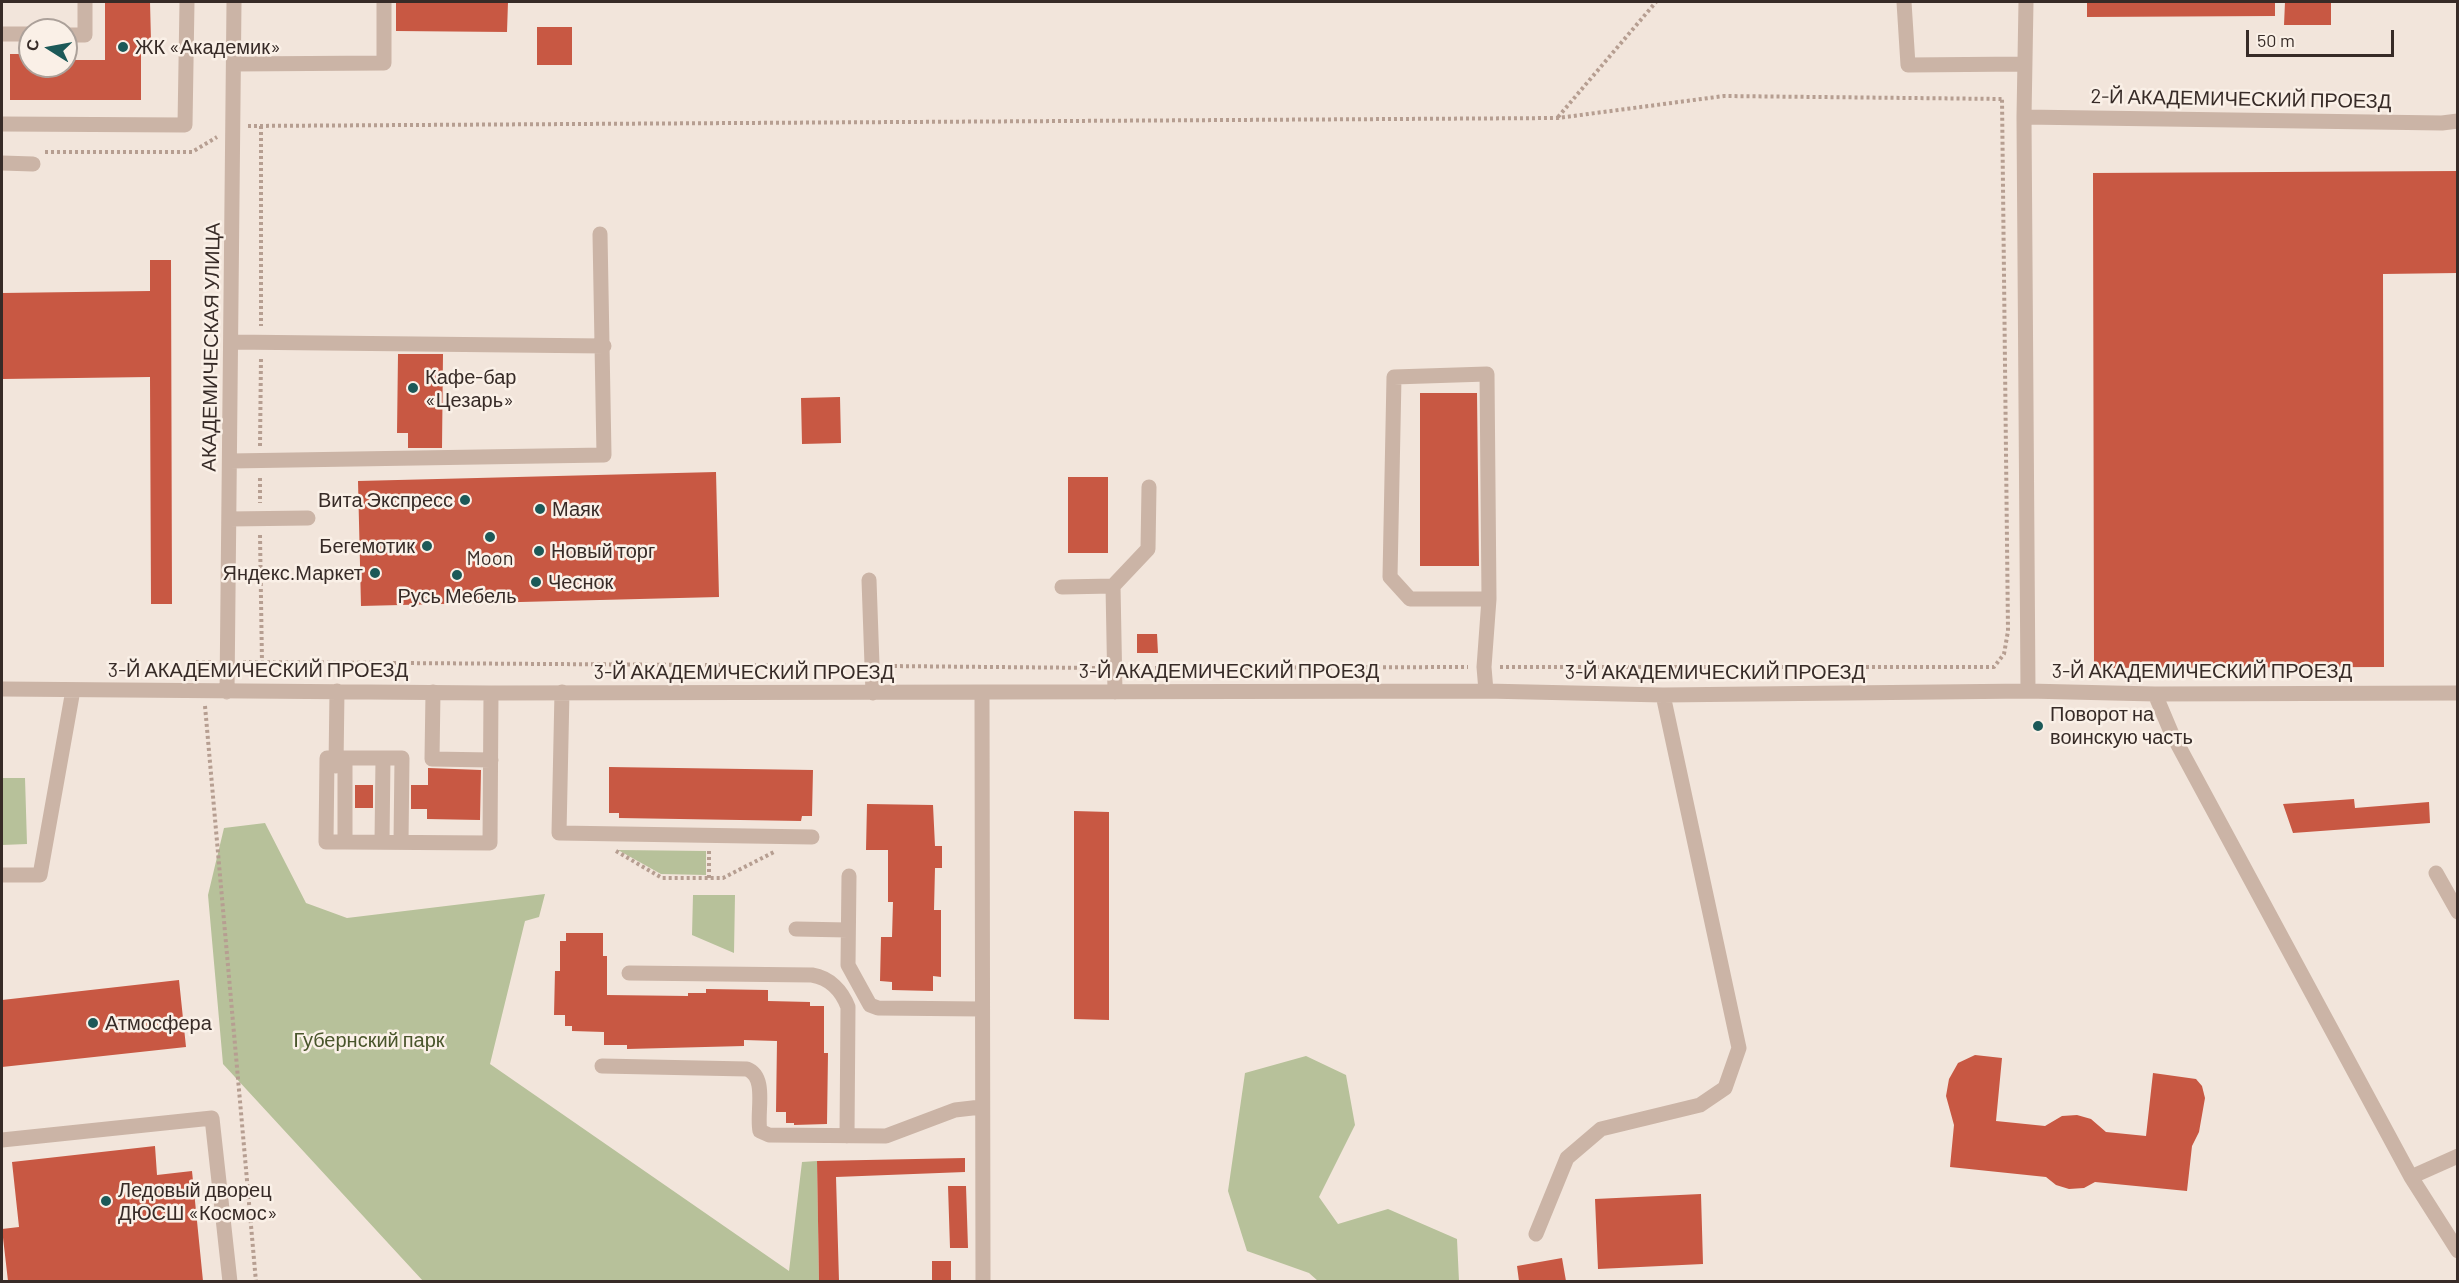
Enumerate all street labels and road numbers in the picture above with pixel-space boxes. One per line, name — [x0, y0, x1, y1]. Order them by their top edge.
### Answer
street label: 2-Й АКАДЕМИЧЕСКИЙ ПРОЕЗД — [2090, 84, 2392, 114]
street label: АКАДЕМИЧЕСКАЯ УЛИЦА — [197, 222, 225, 472]
street label: 3-Й АКАДЕМИЧЕСКИЙ ПРОЕЗД — [108, 658, 408, 682]
street label: 3-Й АКАДЕМИЧЕСКИЙ ПРОЕЗД — [1079, 659, 1379, 683]
street label: 3-Й АКАДЕМИЧЕСКИЙ ПРОЕЗД — [2052, 659, 2352, 683]
street label: 3-Й АКАДЕМИЧЕСКИЙ ПРОЕЗД — [594, 660, 894, 684]
street label: 3-Й АКАДЕМИЧЕСКИЙ ПРОЕЗД — [1565, 660, 1865, 684]

